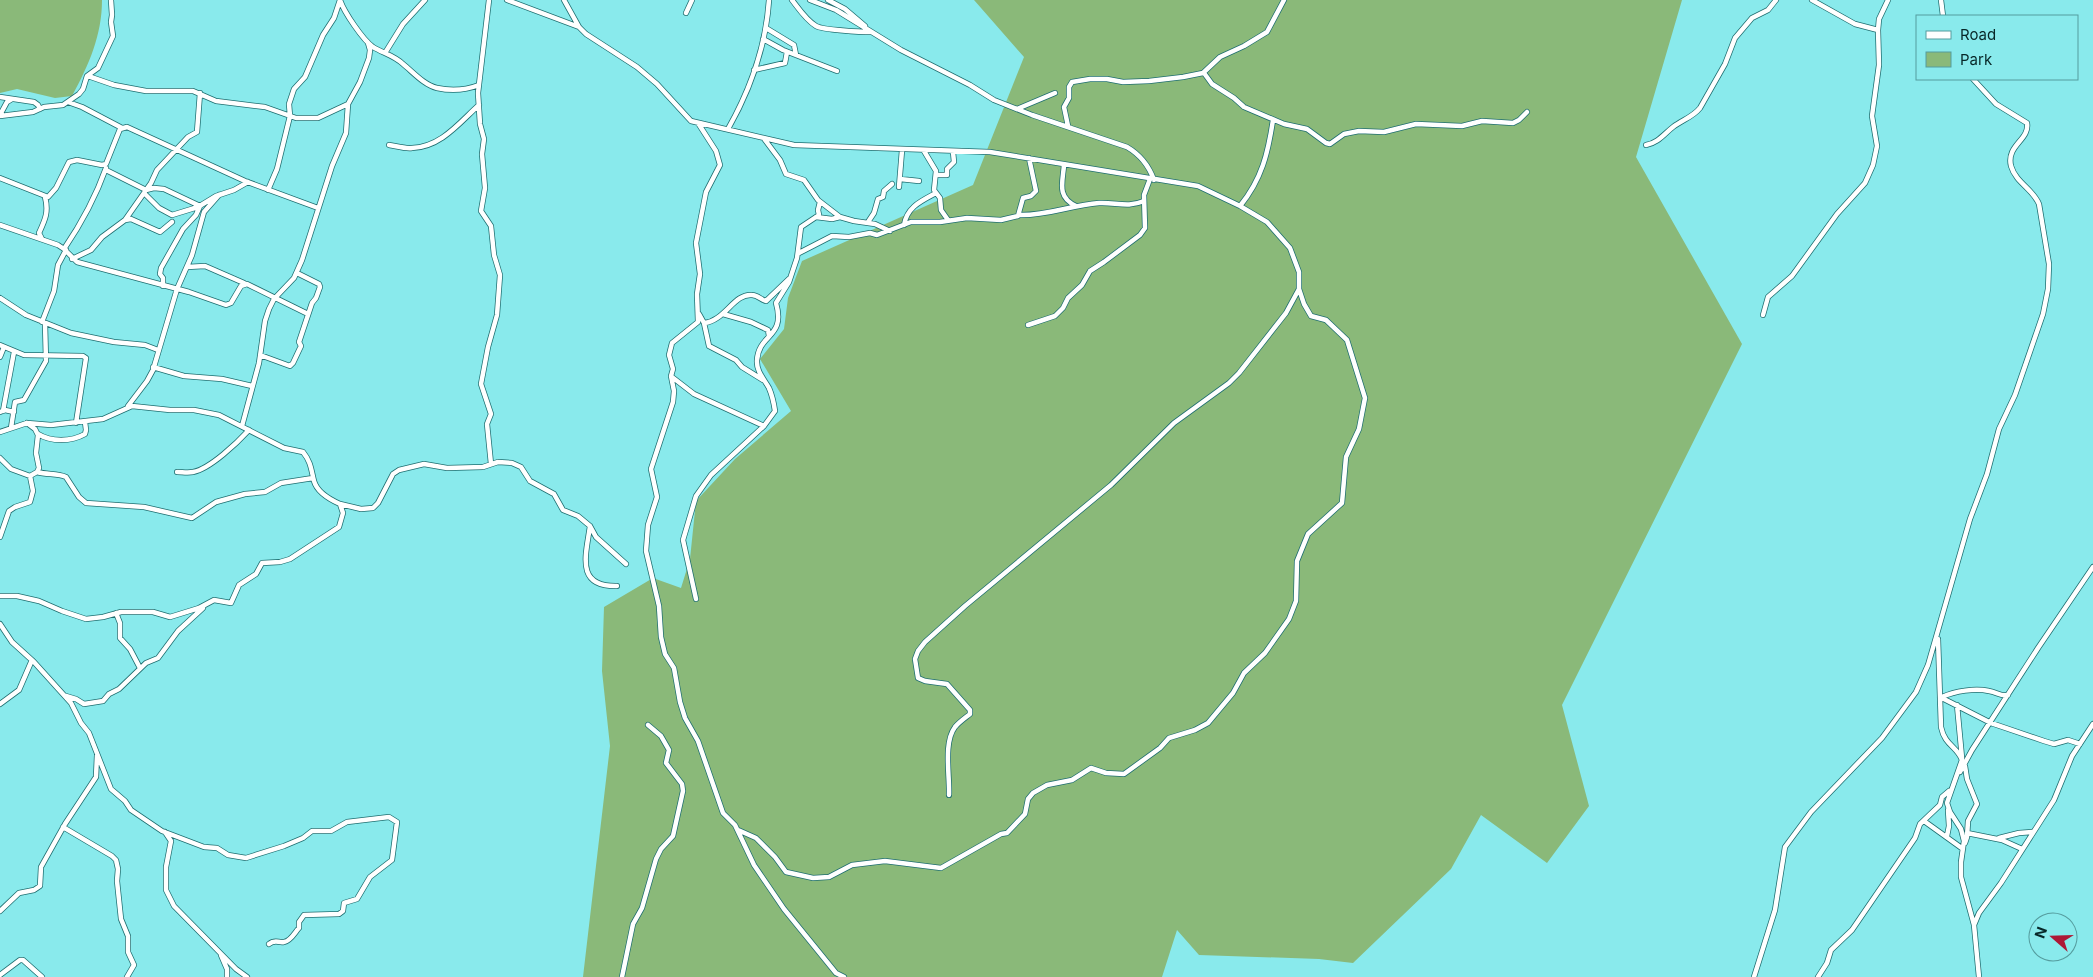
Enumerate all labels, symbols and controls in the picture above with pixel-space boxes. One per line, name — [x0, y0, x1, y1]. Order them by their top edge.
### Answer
legend — [1916, 15, 2078, 80]
text: Road — [1960, 25, 1996, 44]
text: Park — [1960, 50, 1993, 69]
north arrow — [2028, 912, 2078, 962]
text: N — [2031, 924, 2050, 940]

